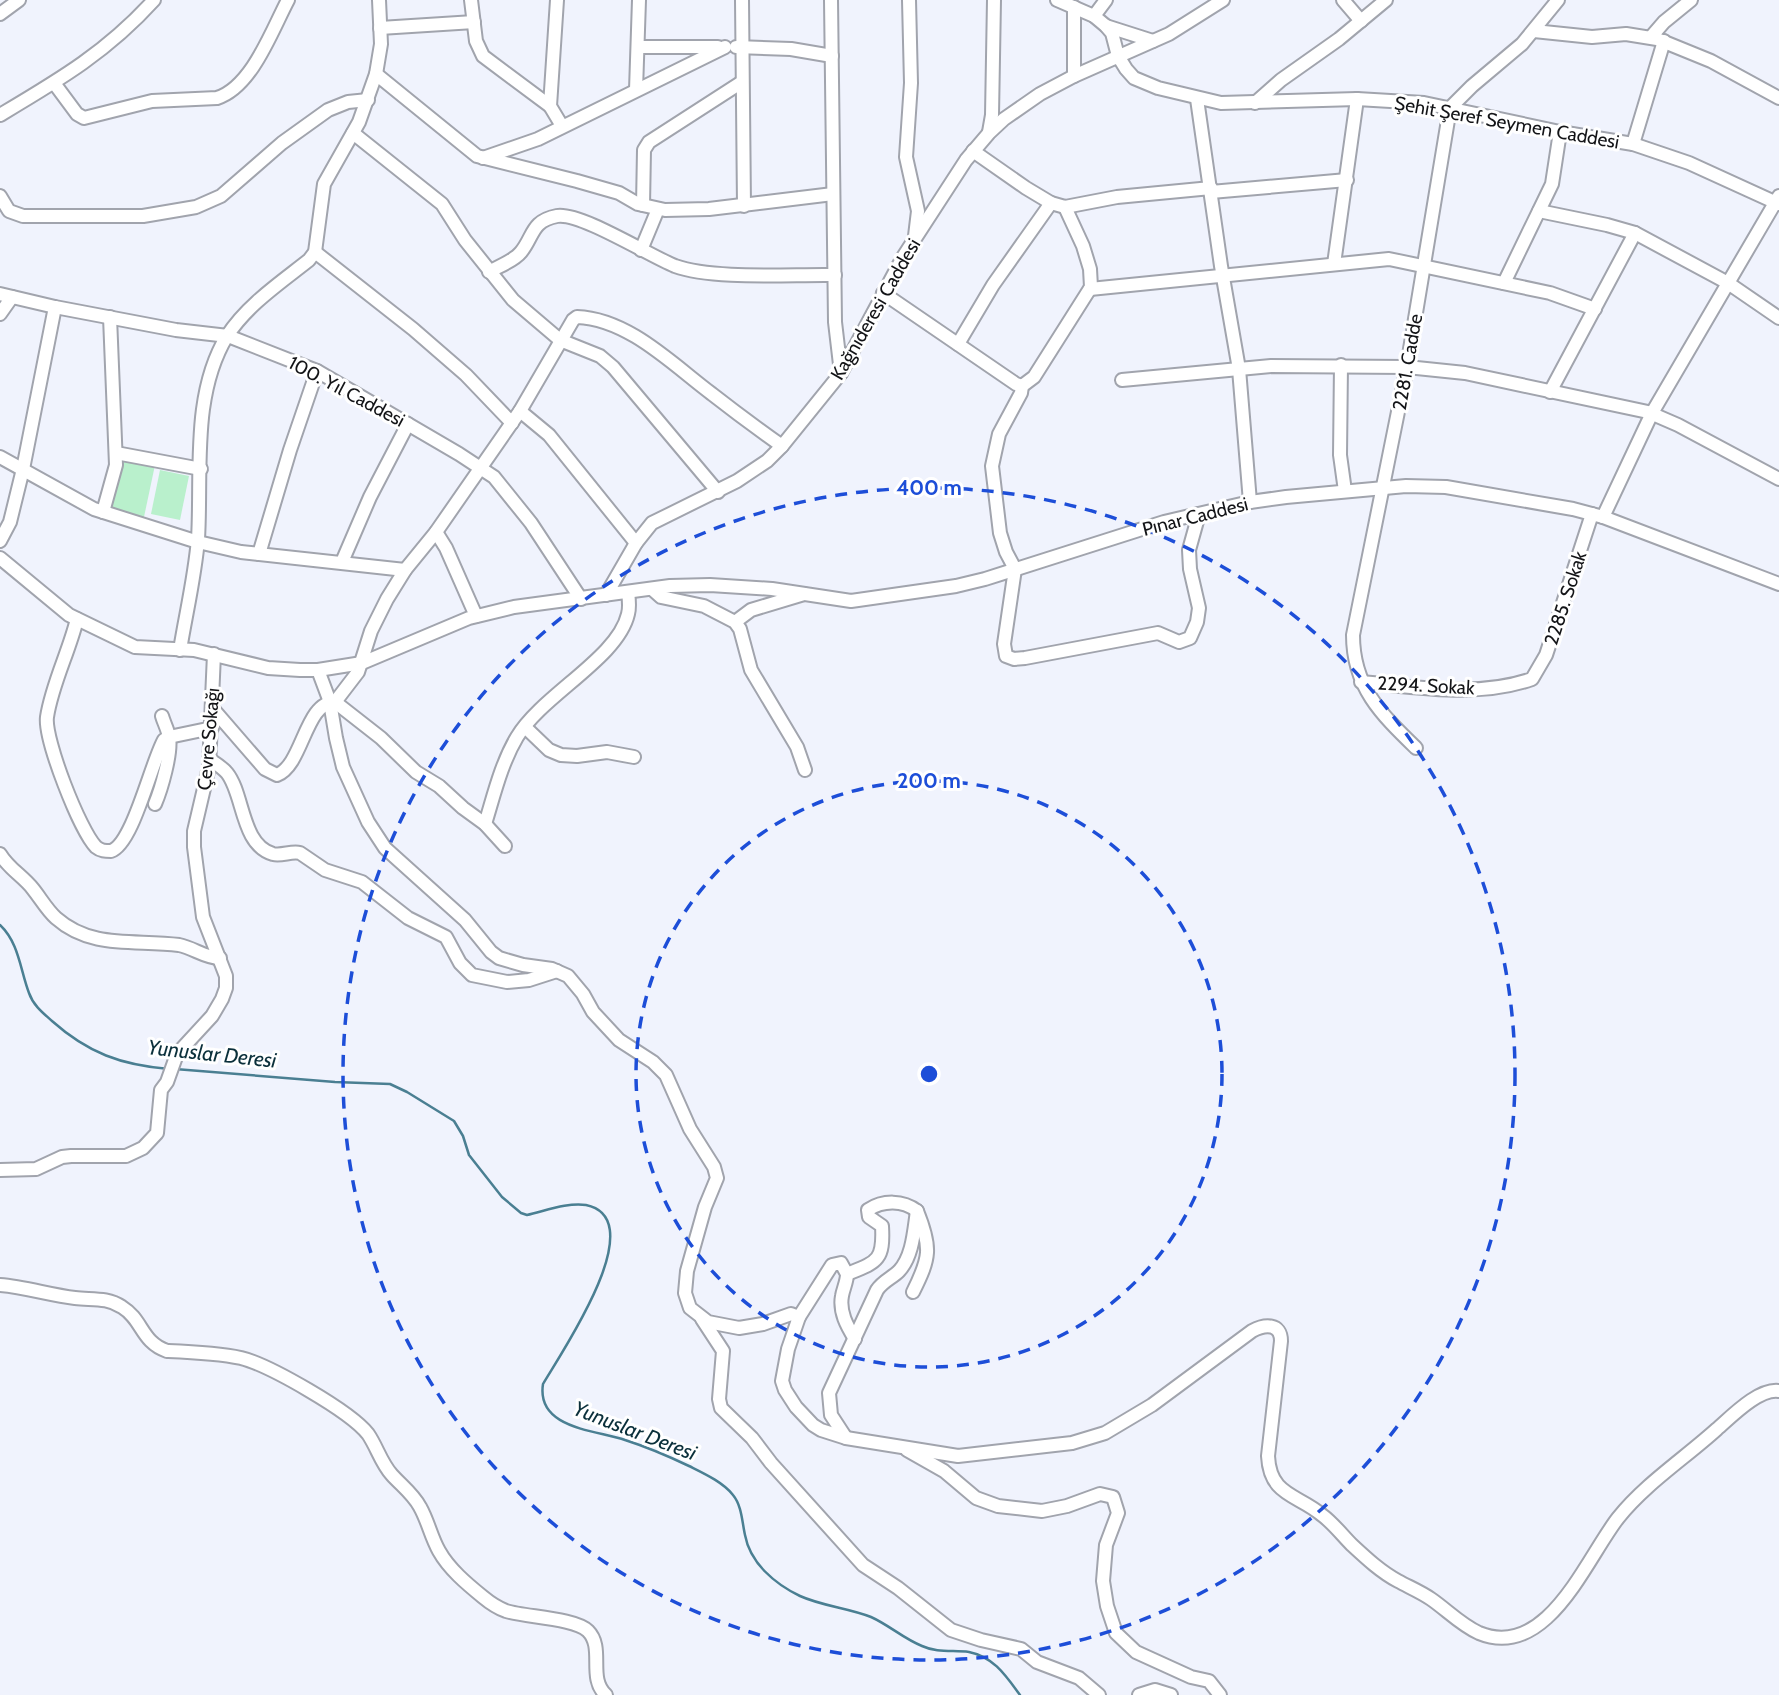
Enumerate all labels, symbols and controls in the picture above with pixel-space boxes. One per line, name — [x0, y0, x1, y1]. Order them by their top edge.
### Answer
street label: Şehit Şeref Seymen Caddesi — [1393, 91, 1621, 154]
street label: Kağnıderesi Caddesi — [826, 234, 925, 384]
street label: 2281. Cadde — [1388, 312, 1427, 412]
street label: 100. Yıl Caddesi — [285, 351, 409, 432]
text: 400 m — [896, 475, 962, 500]
street label: Pınar Caddesi — [1140, 492, 1250, 541]
street label: 2285. Sokak — [1539, 548, 1592, 648]
street label: 2294. Sokak — [1377, 671, 1476, 700]
street label: Çevre Sokağı — [193, 687, 224, 791]
text: 200 m — [897, 768, 961, 793]
water label: Yunuslar Deresi — [146, 1034, 278, 1073]
centre of rings — [917, 1062, 941, 1086]
water label: Yunuslar Deresi — [570, 1396, 701, 1466]

